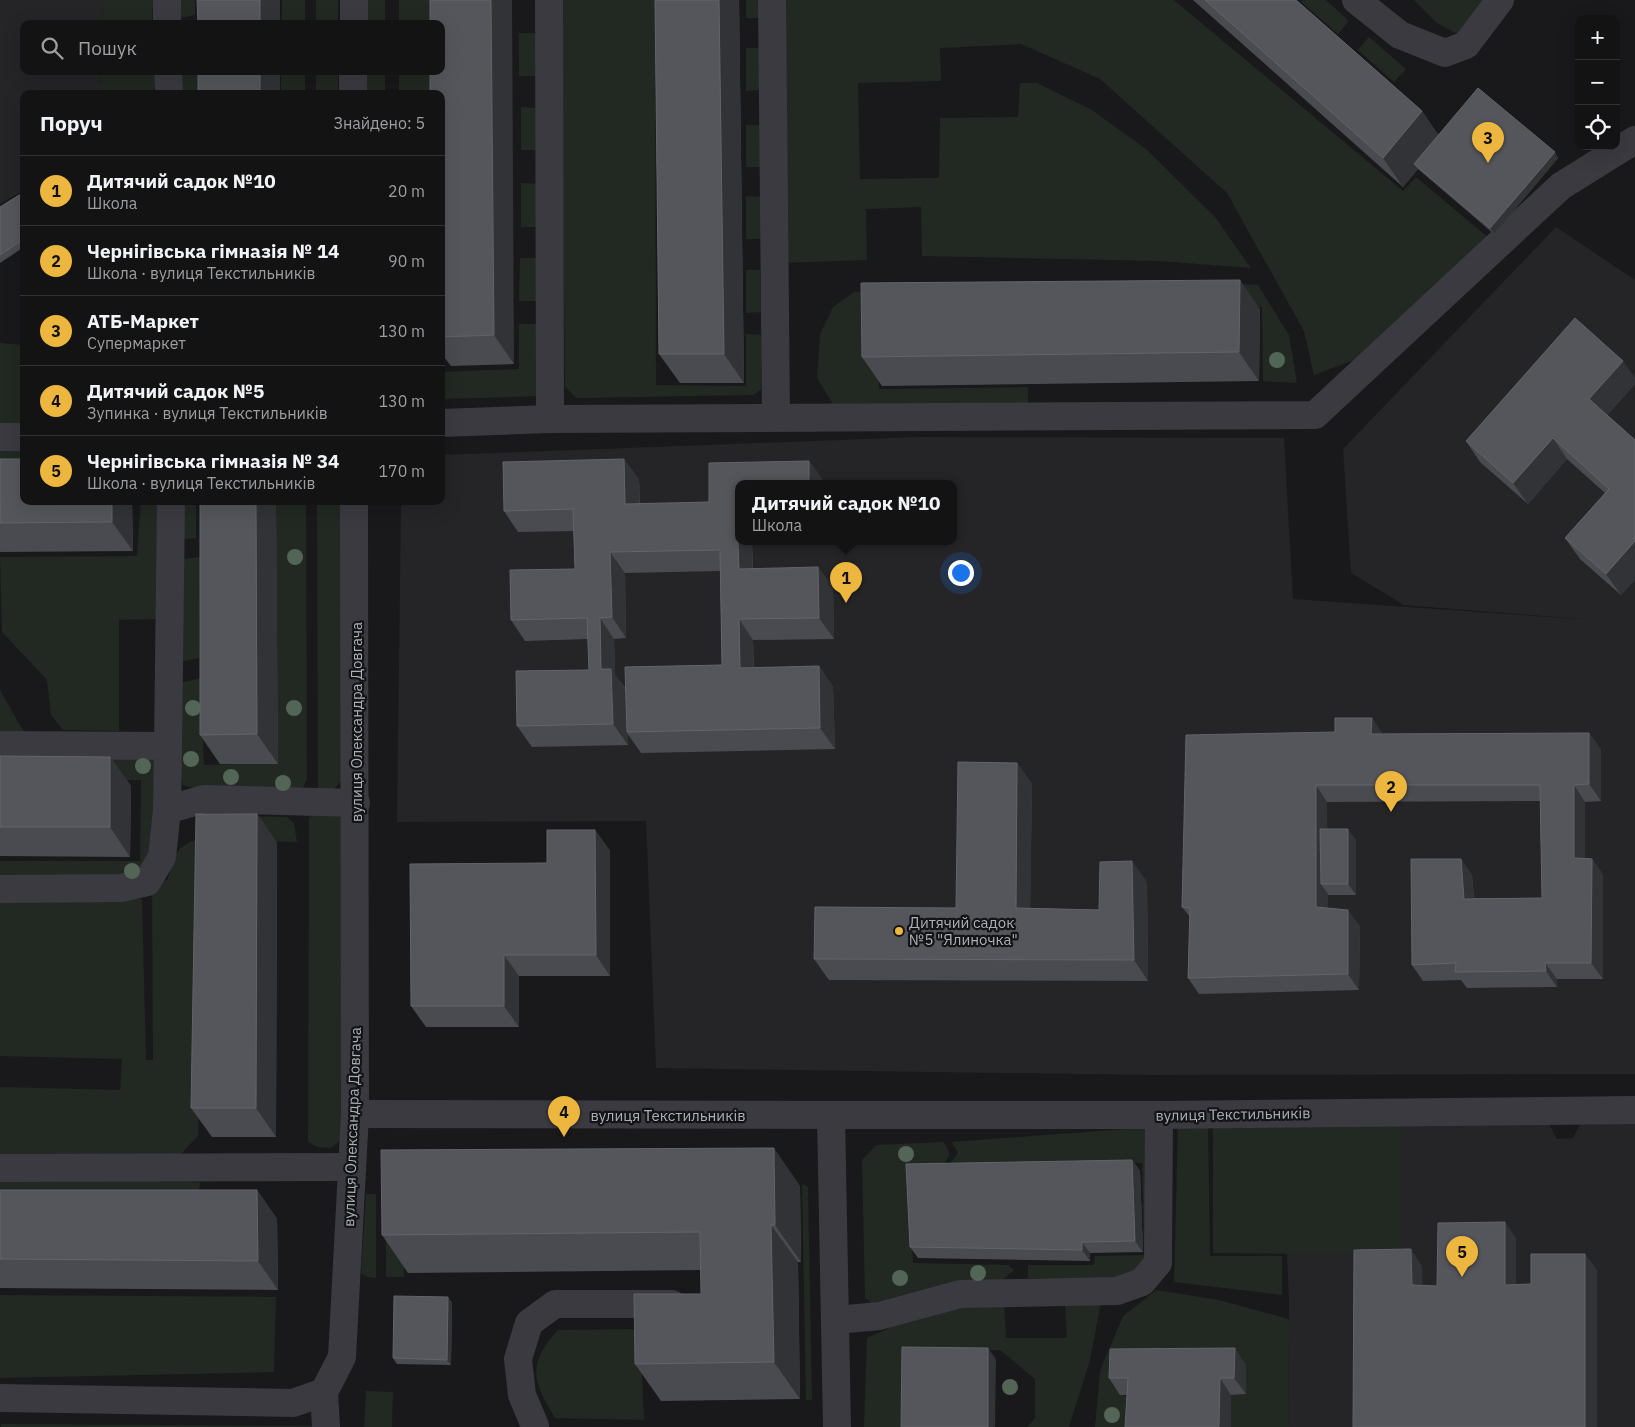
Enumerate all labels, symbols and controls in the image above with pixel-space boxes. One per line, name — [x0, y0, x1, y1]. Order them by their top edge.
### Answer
map controls — [1575, 15, 1620, 150]
button: + — [1575, 15, 1620, 60]
search box — [20, 20, 445, 75]
icon: search — [38, 34, 66, 62]
text: Пошук — [78, 36, 137, 60]
button: − — [1575, 60, 1620, 105]
button: locate — [1575, 105, 1620, 150]
text: Поруч — [40, 109, 103, 137]
text: Знайдено: 5 — [333, 113, 425, 133]
pin: 3 — [1472, 122, 1504, 163]
text: Дитячий садок №10 — [87, 169, 276, 193]
text: 1 — [51, 181, 61, 201]
text: 20 m — [388, 181, 425, 201]
text: Школа — [87, 193, 137, 213]
text: Чернігівська гімназія № 14 — [87, 239, 339, 263]
text: 2 — [51, 251, 61, 271]
text: 90 m — [388, 251, 425, 271]
text: Школа · вулиця Текстильників — [87, 263, 315, 283]
text: АТБ-Маркет — [87, 309, 199, 333]
text: 3 — [51, 321, 61, 341]
text: 130 m — [378, 321, 425, 341]
text: Супермаркет — [87, 333, 186, 353]
text: Дитячий садок №5 — [87, 379, 264, 403]
text: 4 — [51, 391, 61, 411]
text: 130 m — [378, 391, 425, 411]
text: Зупинка · вулиця Текстильників — [87, 403, 328, 423]
text: Чернігівська гімназія № 34 — [87, 449, 339, 473]
text: 5 — [51, 461, 61, 481]
text: 170 m — [378, 461, 425, 481]
text: Школа · вулиця Текстильників — [87, 473, 315, 493]
popup — [735, 480, 957, 545]
text: Дитячий садок №10 — [752, 491, 940, 515]
text: Школа — [752, 515, 802, 535]
your location — [948, 560, 974, 586]
pin: 1 — [830, 562, 862, 603]
street label: вулиця Олександра Довгача — [347, 622, 366, 822]
pin: 2 — [1375, 771, 1407, 812]
place label: Дитячий садок №5 "Ялиночка" — [909, 913, 1018, 949]
marker: Дитячий садок №5 "Ялиночка" — [893, 925, 905, 937]
street label: вулиця Олександра Довгача — [339, 1027, 365, 1227]
pin: 4 — [548, 1096, 580, 1137]
street label: вулиця Текстильників — [1155, 1103, 1311, 1125]
street label: вулиця Текстильників — [591, 1106, 746, 1125]
pin: 5 — [1446, 1236, 1478, 1277]

